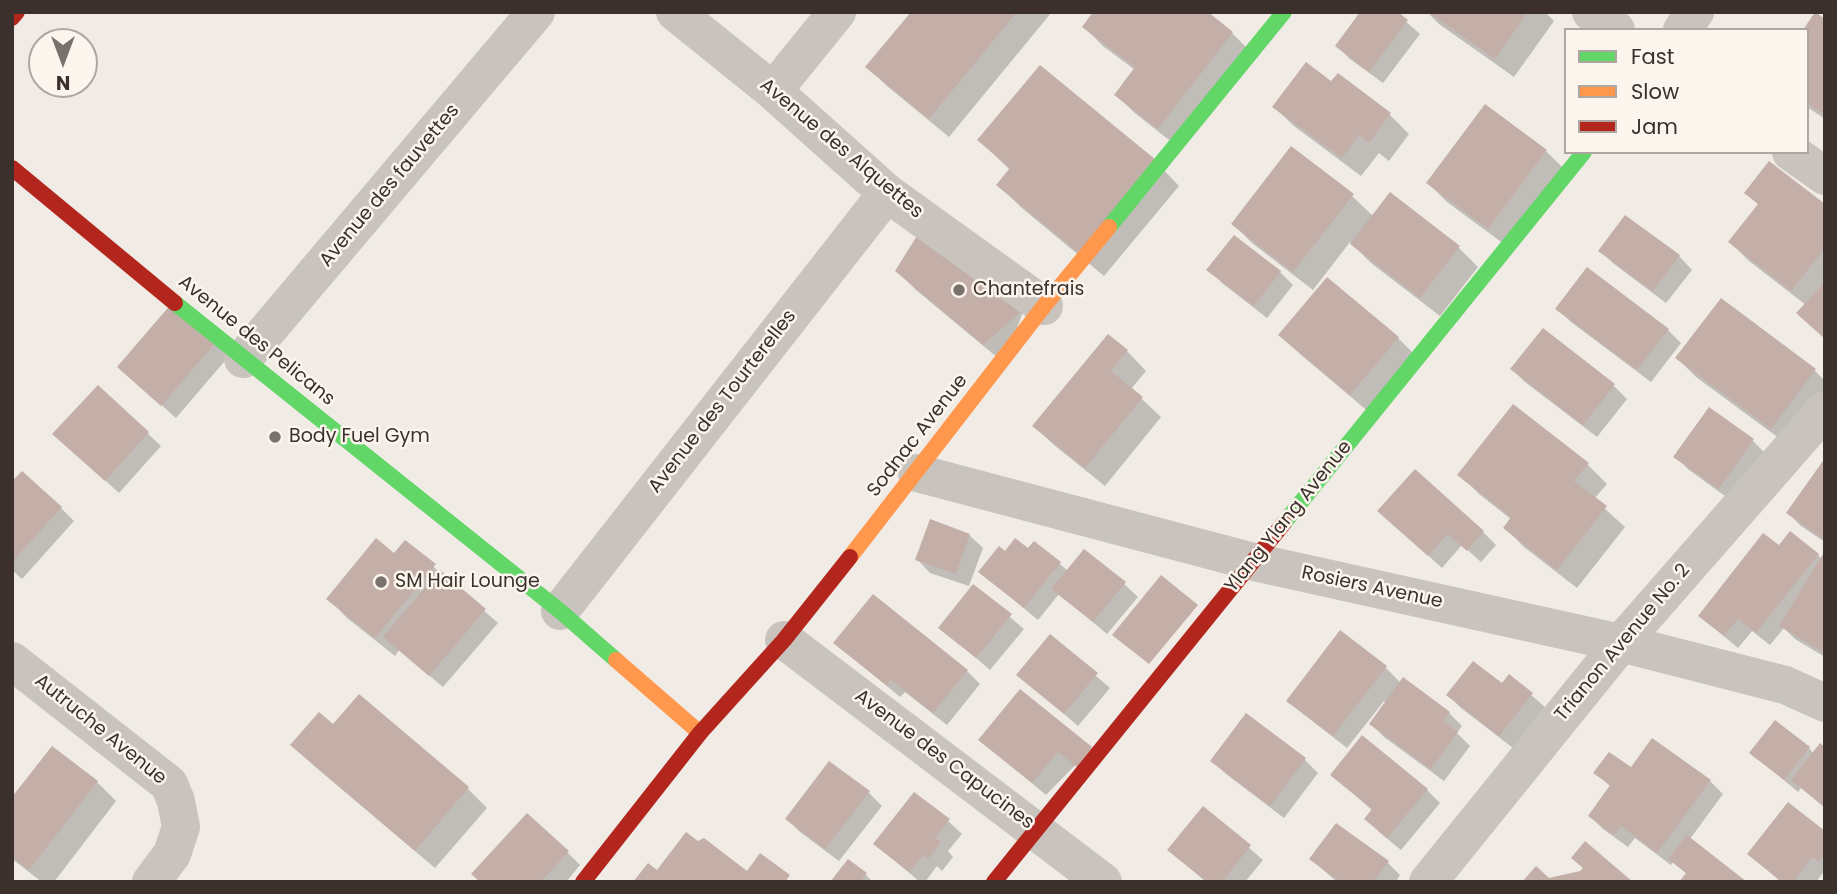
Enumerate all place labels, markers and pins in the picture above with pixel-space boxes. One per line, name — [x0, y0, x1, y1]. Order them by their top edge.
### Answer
place label: Chantefrais — [973, 279, 1084, 301]
marker: Chantefrais — [951, 282, 967, 298]
place label: Body Fuel Gym — [289, 426, 430, 448]
marker: Body Fuel Gym — [267, 429, 283, 445]
place label: SM Hair Lounge — [395, 571, 540, 593]
marker: SM Hair Lounge — [373, 574, 389, 590]

